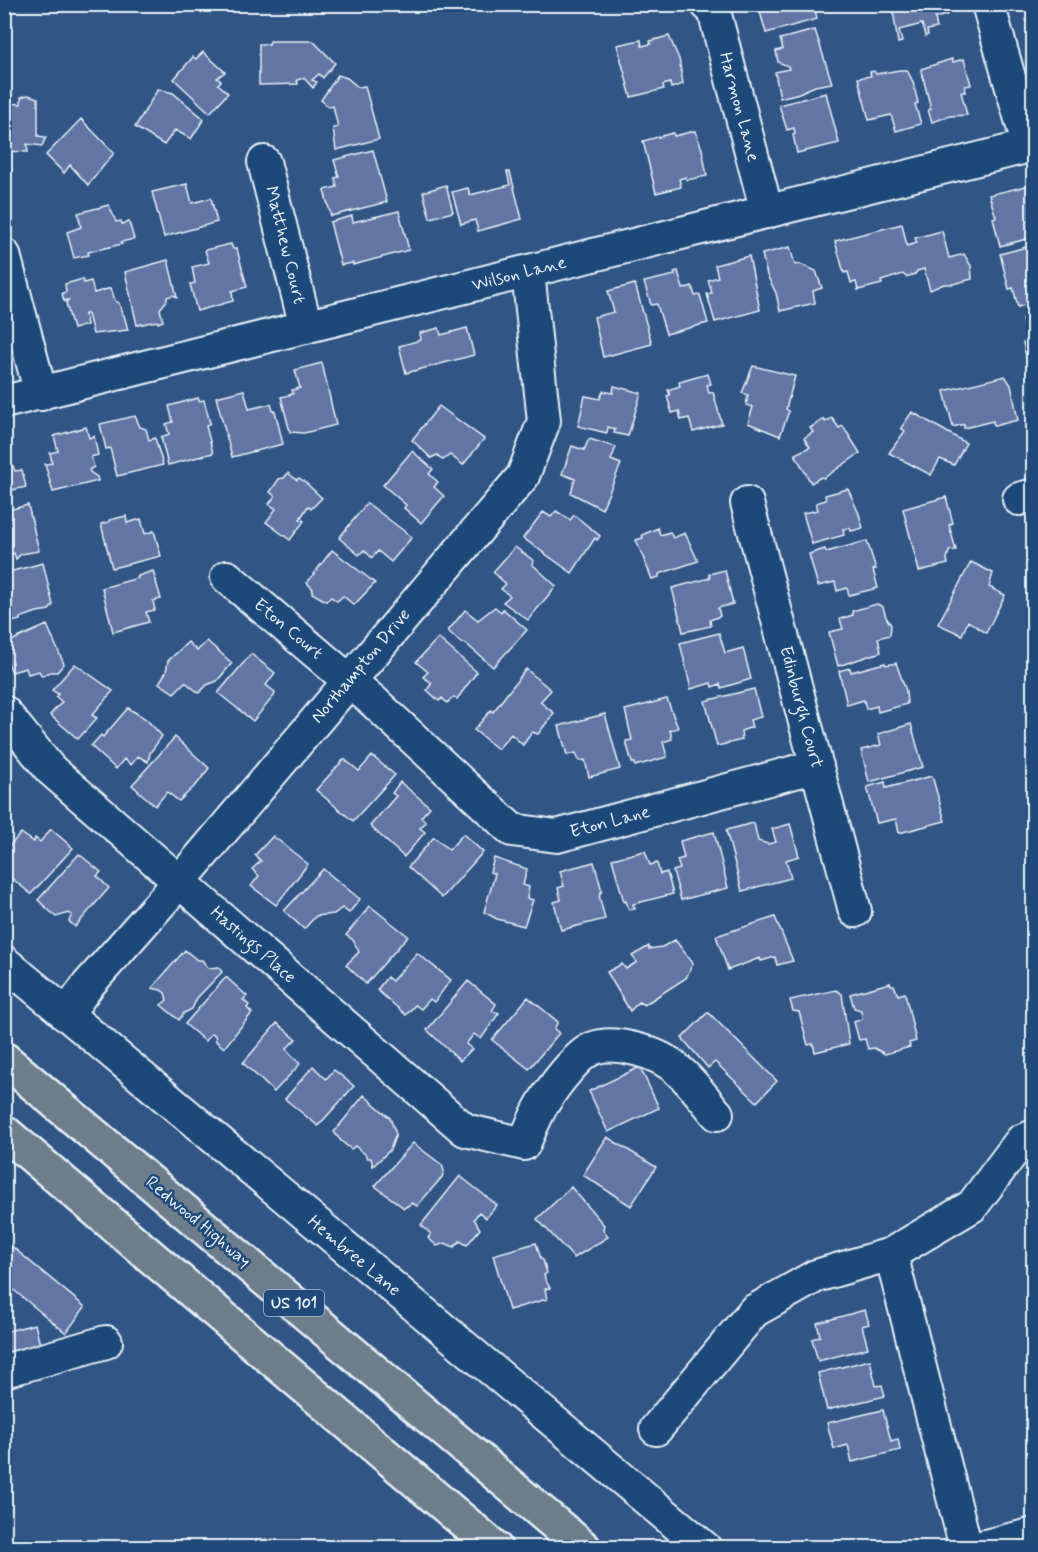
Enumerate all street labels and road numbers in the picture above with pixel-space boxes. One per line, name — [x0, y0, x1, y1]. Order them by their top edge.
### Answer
street label: Harmon Lane — [713, 50, 765, 165]
street label: Matthew Court — [259, 184, 311, 307]
street label: Wilson Lane — [469, 251, 569, 297]
street label: Eton Court — [248, 593, 328, 665]
street label: Northampton Drive — [306, 603, 416, 729]
street label: Edinburgh Court — [771, 643, 829, 771]
street label: Eton Lane — [567, 800, 653, 844]
street label: Hastings Place — [204, 901, 301, 991]
street label: Redwood Highway — [140, 1171, 256, 1274]
street label: Hembree Lane — [302, 1210, 406, 1302]
road number: US 101 — [264, 1290, 324, 1316]

